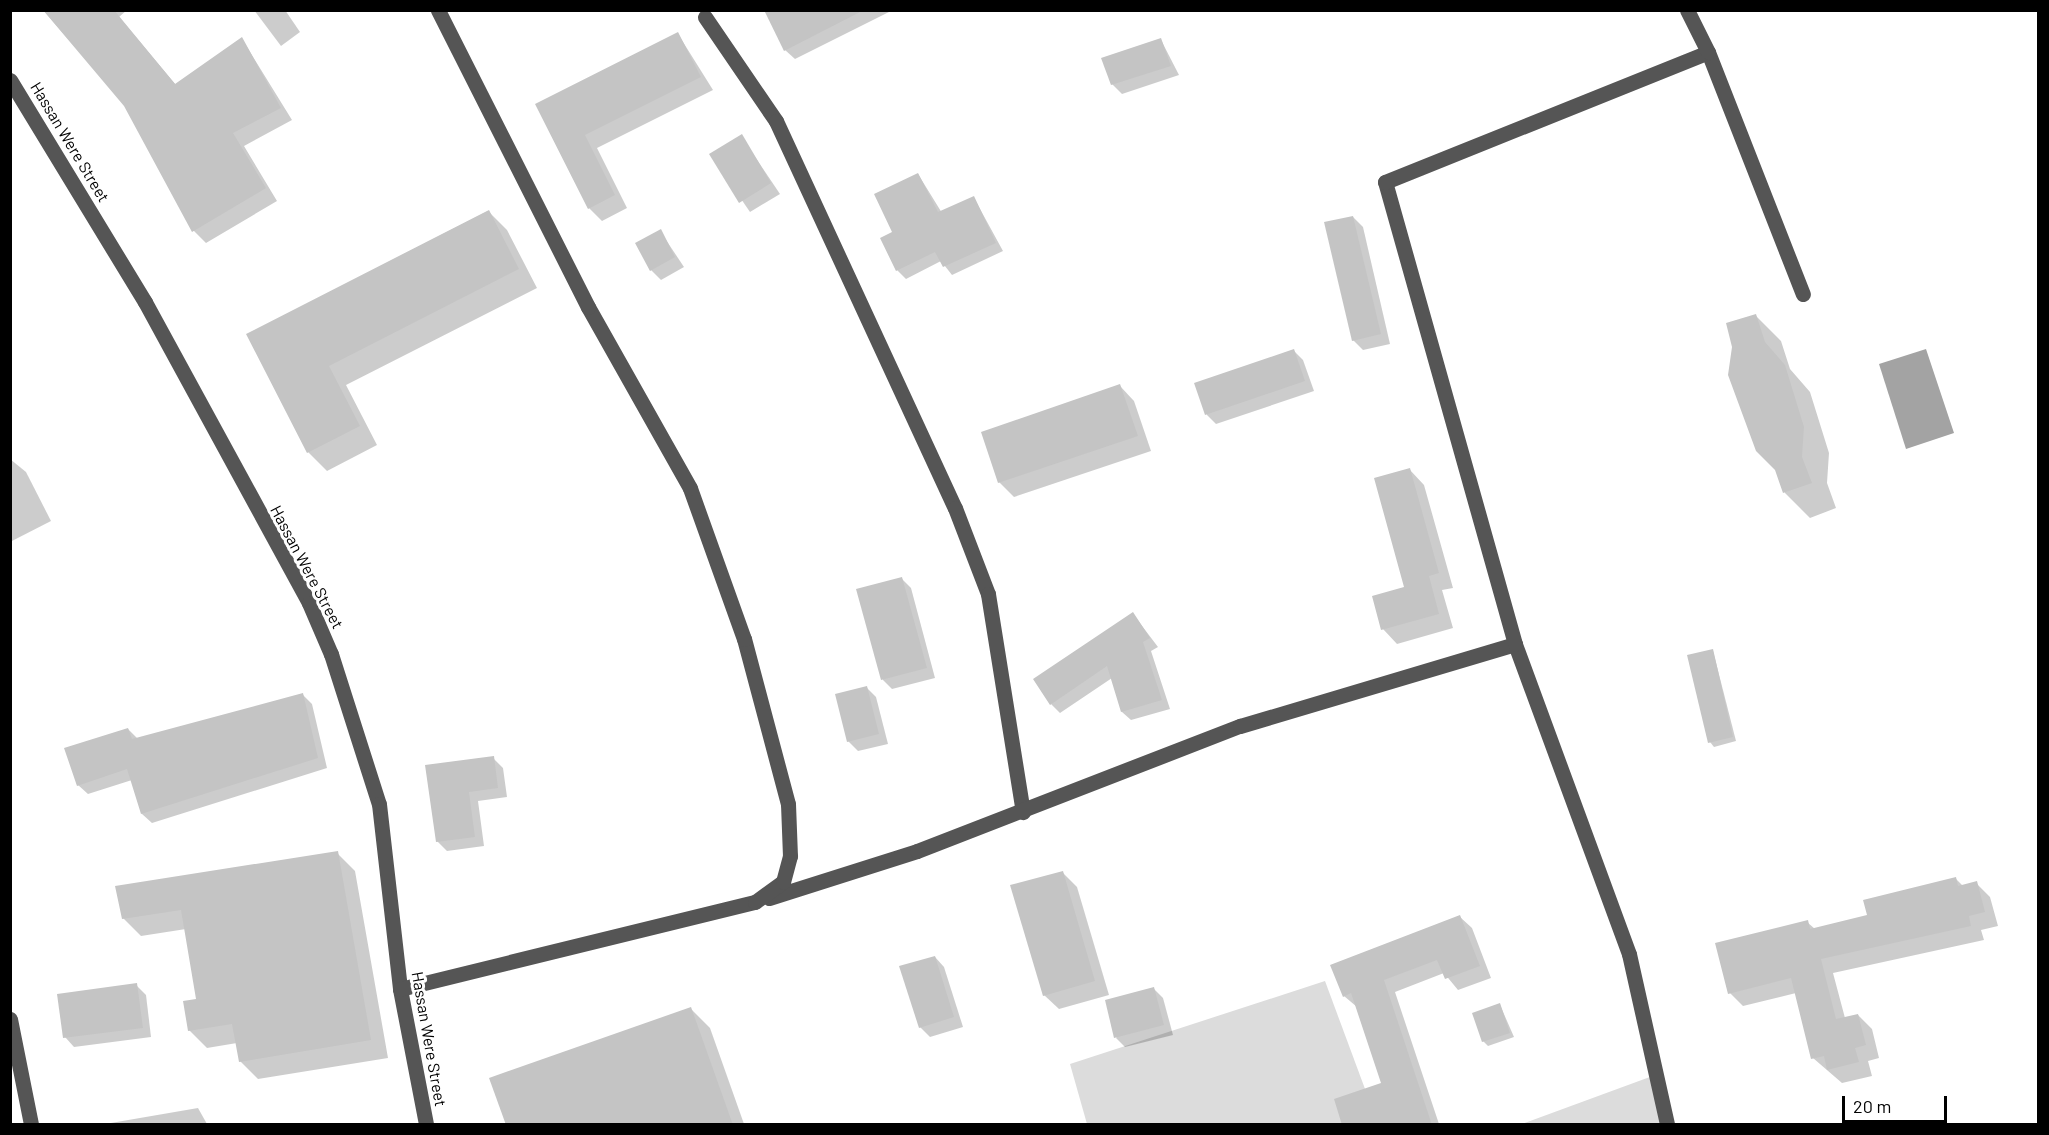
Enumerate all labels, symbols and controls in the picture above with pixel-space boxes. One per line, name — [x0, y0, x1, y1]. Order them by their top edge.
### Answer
street label: Hassan Were Street — [27, 78, 113, 206]
street label: Hassan Were Street — [266, 502, 348, 632]
street label: Hassan Were Street — [408, 970, 450, 1108]
scale bar — [1845, 1084, 1950, 1122]
text: 20 m — [1853, 1095, 1891, 1117]

